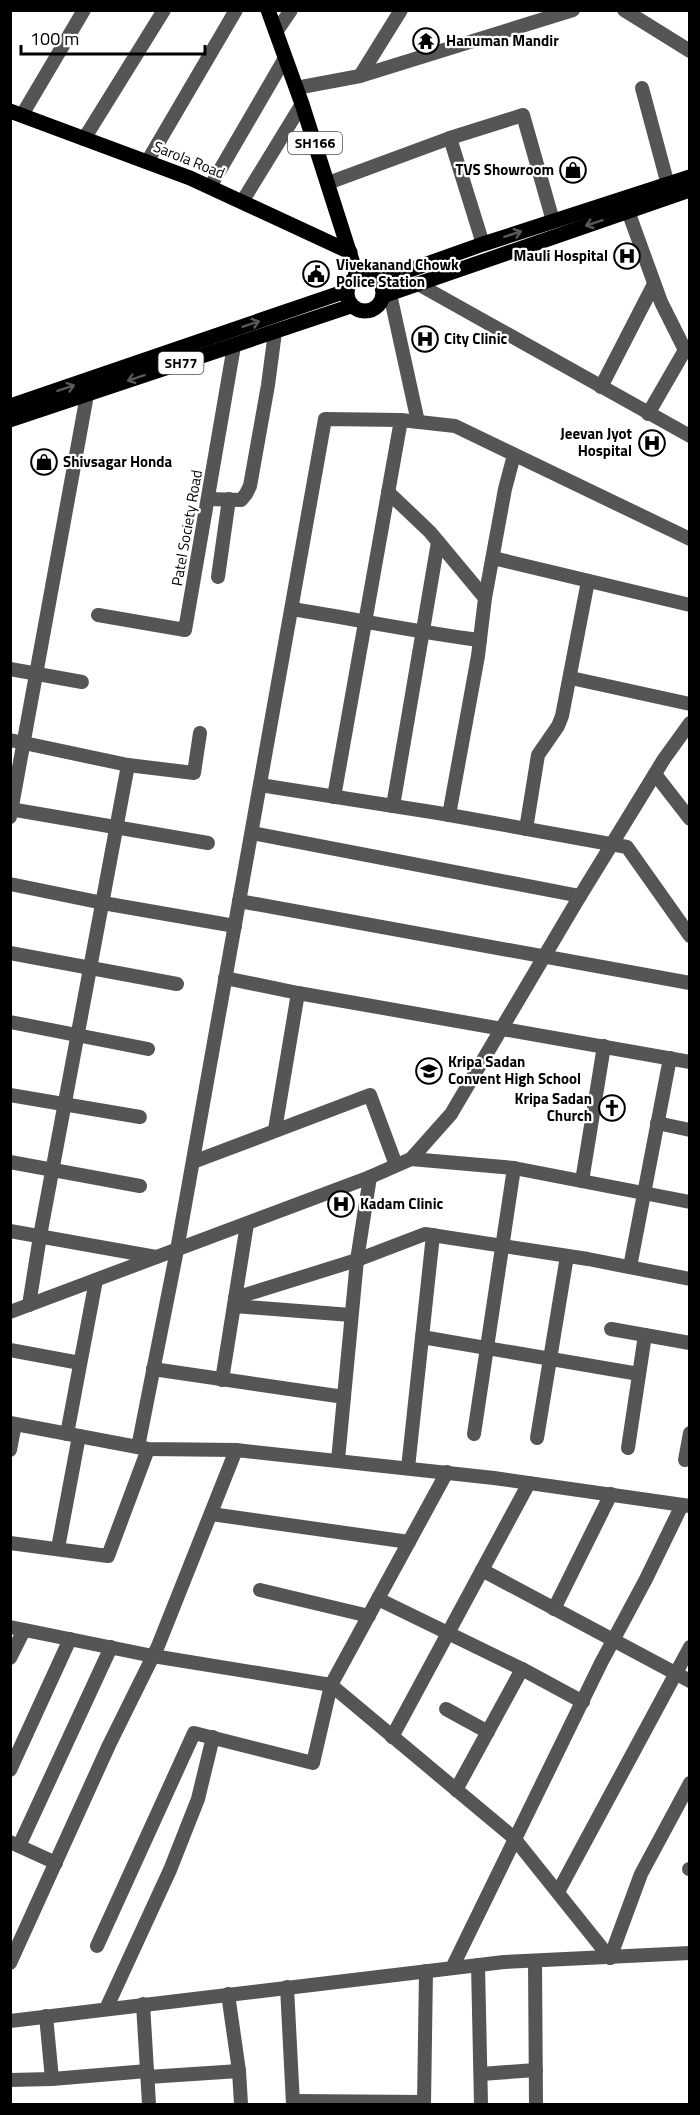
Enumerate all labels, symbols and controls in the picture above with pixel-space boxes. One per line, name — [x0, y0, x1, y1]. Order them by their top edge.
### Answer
scale bar — [21, 18, 206, 56]
text: 100 m — [30, 25, 79, 52]
temple icon: Hanuman Mandir — [411, 26, 441, 56]
place label: Hanuman Mandir — [446, 29, 559, 52]
road number: SH166 — [288, 132, 342, 154]
street label: Sarola Road — [150, 135, 228, 184]
shop icon: TVS Showroom — [558, 155, 588, 185]
place label: TVS Showroom — [456, 158, 554, 181]
one-way arrow — [585, 218, 604, 229]
one-way arrow — [503, 227, 522, 238]
hospital icon: Mauli Hospital — [612, 241, 642, 271]
place label: Mauli Hospital — [514, 244, 608, 267]
place label: Vivekanand Chowk Police Station — [336, 253, 459, 293]
public building icon: Vivekanand Chowk Police Station — [301, 259, 331, 289]
one-way arrow — [241, 318, 259, 329]
hospital icon: City Clinic — [410, 324, 440, 354]
place label: City Clinic — [444, 327, 508, 350]
road number: SH77 — [158, 352, 204, 374]
one-way arrow — [127, 373, 146, 384]
one-way arrow — [56, 381, 75, 392]
place label: Jeevan Jyot Hospital — [560, 422, 633, 462]
hospital icon: Jeevan Jyot Hospital — [637, 428, 667, 458]
shop icon: Shivsagar Honda — [29, 447, 59, 477]
place label: Shivsagar Honda — [63, 450, 173, 473]
street label: Patel Society Road — [165, 468, 208, 588]
place label: Kripa Sadan Convent High School — [448, 1050, 581, 1090]
school or university icon: Kripa Sadan Convent High School — [414, 1056, 444, 1086]
place label: Kripa Sadan Church — [515, 1087, 592, 1127]
church icon: Kripa Sadan Church — [597, 1093, 627, 1123]
hospital icon: Kadam Clinic — [326, 1189, 356, 1219]
place label: Kadam Clinic — [360, 1192, 444, 1215]

